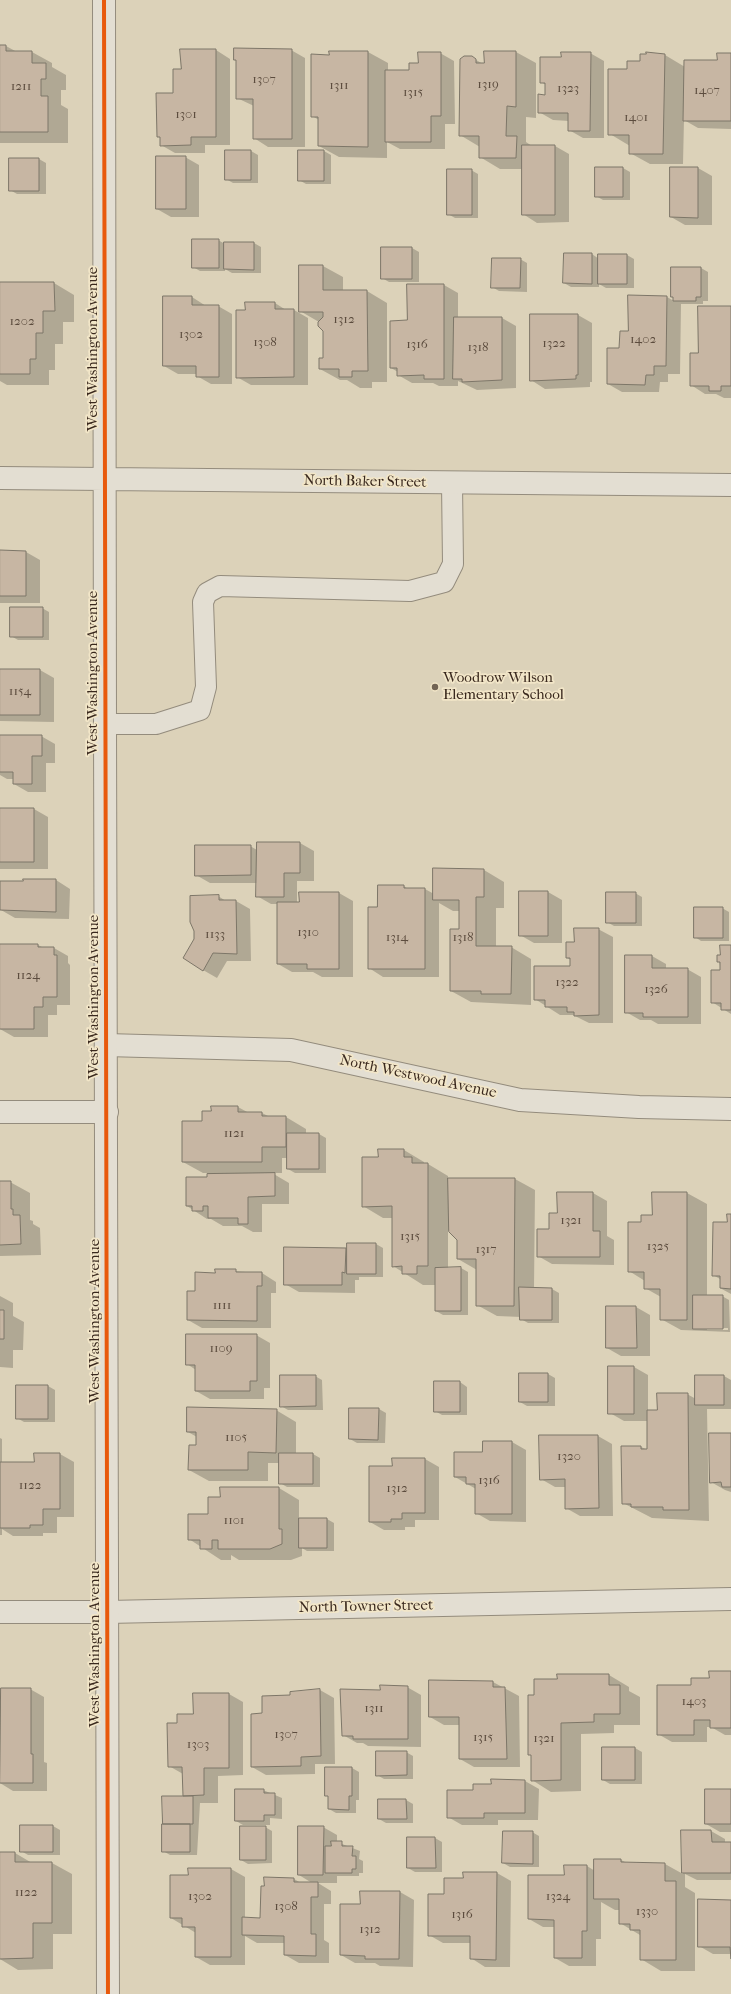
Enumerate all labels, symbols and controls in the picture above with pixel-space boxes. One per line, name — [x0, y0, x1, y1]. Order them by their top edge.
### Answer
house number: 1307 — [252, 72, 276, 88]
house number: 1319 — [477, 77, 499, 93]
house number: 1311 — [329, 78, 349, 94]
house number: 1211 — [11, 79, 31, 95]
house number: 1323 — [557, 81, 579, 97]
house number: 1407 — [694, 83, 720, 99]
house number: 1315 — [403, 85, 423, 101]
house number: 1301 — [175, 107, 197, 123]
house number: 1401 — [624, 110, 648, 126]
street label: West Washington Avenue — [84, 267, 102, 431]
house number: 1312 — [333, 312, 355, 328]
house number: 1202 — [9, 314, 35, 330]
house number: 1302 — [179, 327, 203, 343]
house number: 1402 — [630, 332, 656, 348]
house number: 1308 — [253, 335, 277, 351]
house number: 1322 — [542, 336, 566, 352]
house number: 1316 — [406, 337, 428, 353]
house number: 1318 — [467, 340, 489, 356]
street label: North Baker Street — [303, 472, 427, 492]
street label: West Washington Avenue — [84, 591, 102, 755]
place label: Woodrow Wilson Elementary School — [443, 669, 564, 704]
marker: Woodrow Wilson Elementary School — [430, 682, 440, 692]
house number: 1154 — [9, 684, 31, 700]
street label: West Washington Avenue — [85, 915, 103, 1079]
house number: 1310 — [297, 925, 319, 941]
house number: 1133 — [205, 927, 225, 943]
house number: 1314 — [386, 930, 408, 946]
house number: 1318 — [452, 930, 474, 946]
house number: 1124 — [16, 968, 40, 984]
house number: 1322 — [555, 975, 579, 991]
house number: 1326 — [644, 982, 668, 998]
street label: North Westwood Avenue — [338, 1052, 498, 1102]
house number: 1121 — [224, 1126, 244, 1142]
house number: 1321 — [560, 1213, 582, 1229]
house number: 1315 — [400, 1229, 420, 1245]
street label: West Washington Avenue — [86, 1239, 104, 1403]
house number: 1325 — [647, 1239, 669, 1255]
house number: 1317 — [476, 1242, 496, 1258]
house number: 1111 — [213, 1298, 231, 1314]
house number: 1109 — [209, 1341, 233, 1357]
house number: 1105 — [225, 1430, 247, 1446]
house number: 1320 — [557, 1449, 581, 1465]
house number: 1316 — [478, 1473, 500, 1489]
house number: 1122 — [19, 1478, 41, 1494]
house number: 1312 — [386, 1481, 408, 1497]
house number: 1101 — [224, 1513, 244, 1529]
street label: West Washington Avenue — [86, 1563, 104, 1727]
street label: North Towner Street — [299, 1597, 433, 1617]
house number: 1403 — [682, 1694, 706, 1710]
house number: 1311 — [364, 1701, 384, 1717]
house number: 1307 — [274, 1727, 298, 1743]
house number: 1315 — [473, 1730, 493, 1746]
house number: 1321 — [533, 1731, 555, 1747]
house number: 1303 — [187, 1737, 209, 1753]
house number: 1122 — [15, 1885, 37, 1901]
house number: 1302 — [188, 1889, 212, 1905]
house number: 1324 — [546, 1889, 570, 1905]
house number: 1308 — [274, 1899, 298, 1915]
house number: 1330 — [636, 1904, 658, 1920]
house number: 1316 — [451, 1907, 473, 1923]
house number: 1312 — [359, 1922, 381, 1938]

